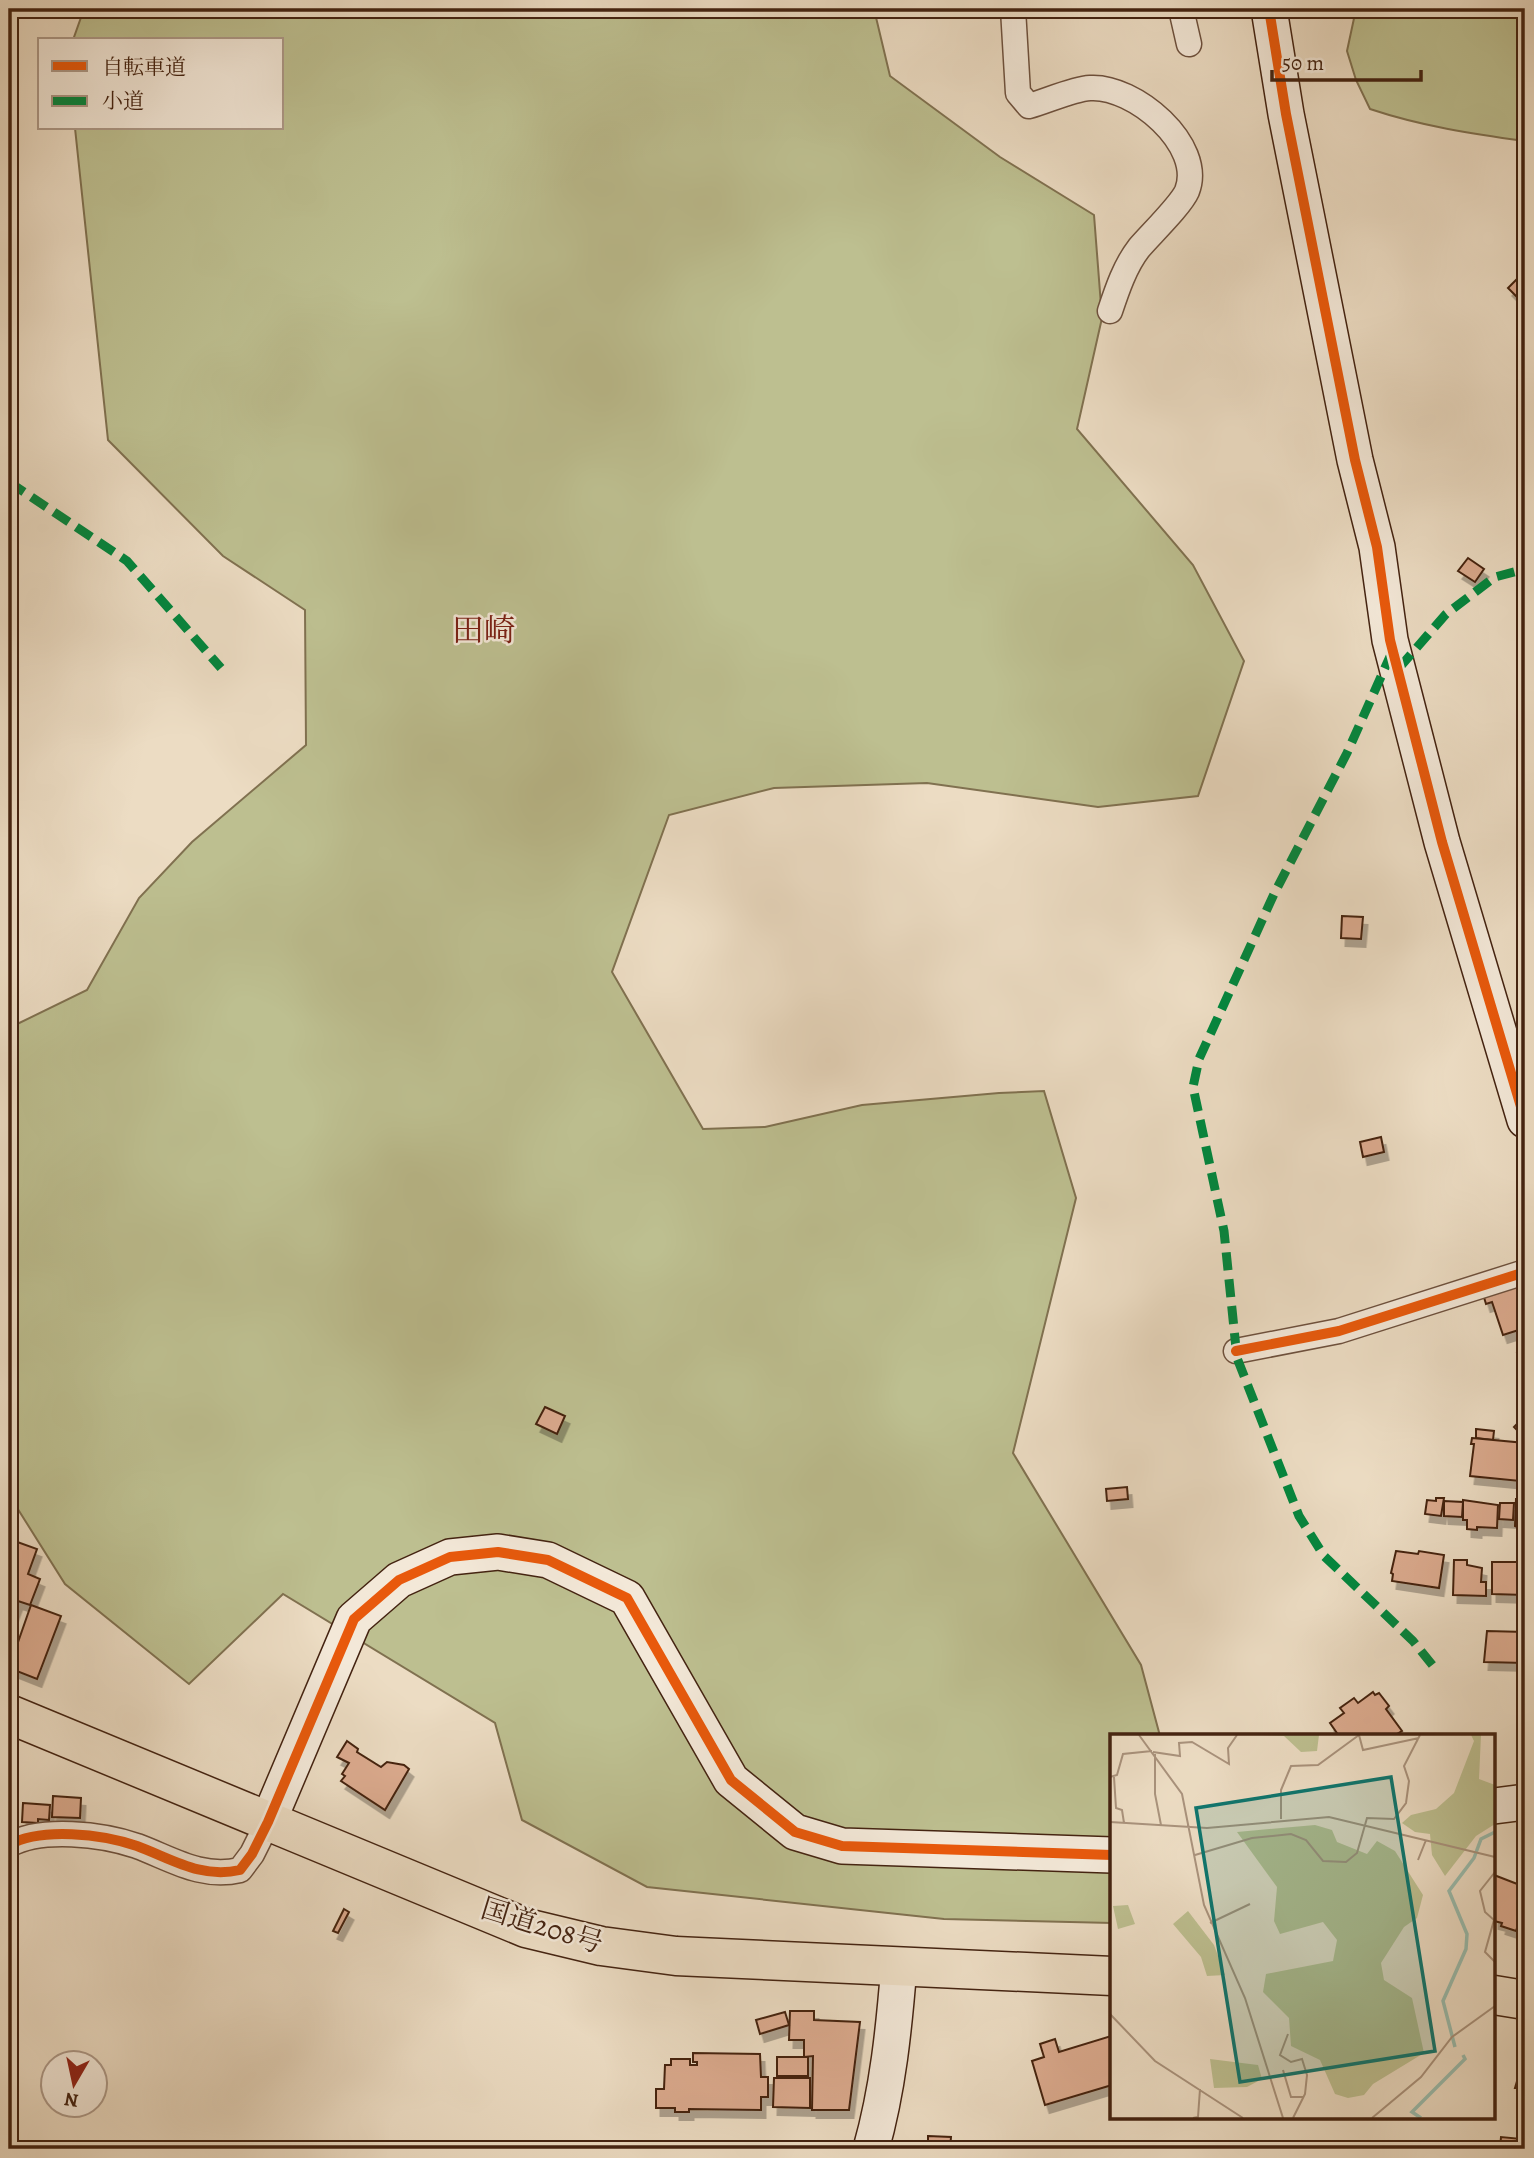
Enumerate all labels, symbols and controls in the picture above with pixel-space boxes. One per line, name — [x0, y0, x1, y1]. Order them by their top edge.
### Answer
legend — [38, 38, 284, 130]
scale bar — [1272, 38, 1420, 82]
text: 50 m — [1282, 49, 1324, 77]
text: 自転車道 — [102, 53, 186, 81]
text: 小道 — [102, 87, 144, 115]
district label: 田崎 — [452, 608, 516, 652]
inset map — [1110, 1734, 1496, 2120]
street label: 国道208号 — [476, 1889, 608, 1963]
north arrow — [38, 2050, 108, 2120]
text: N — [62, 2086, 80, 2114]

